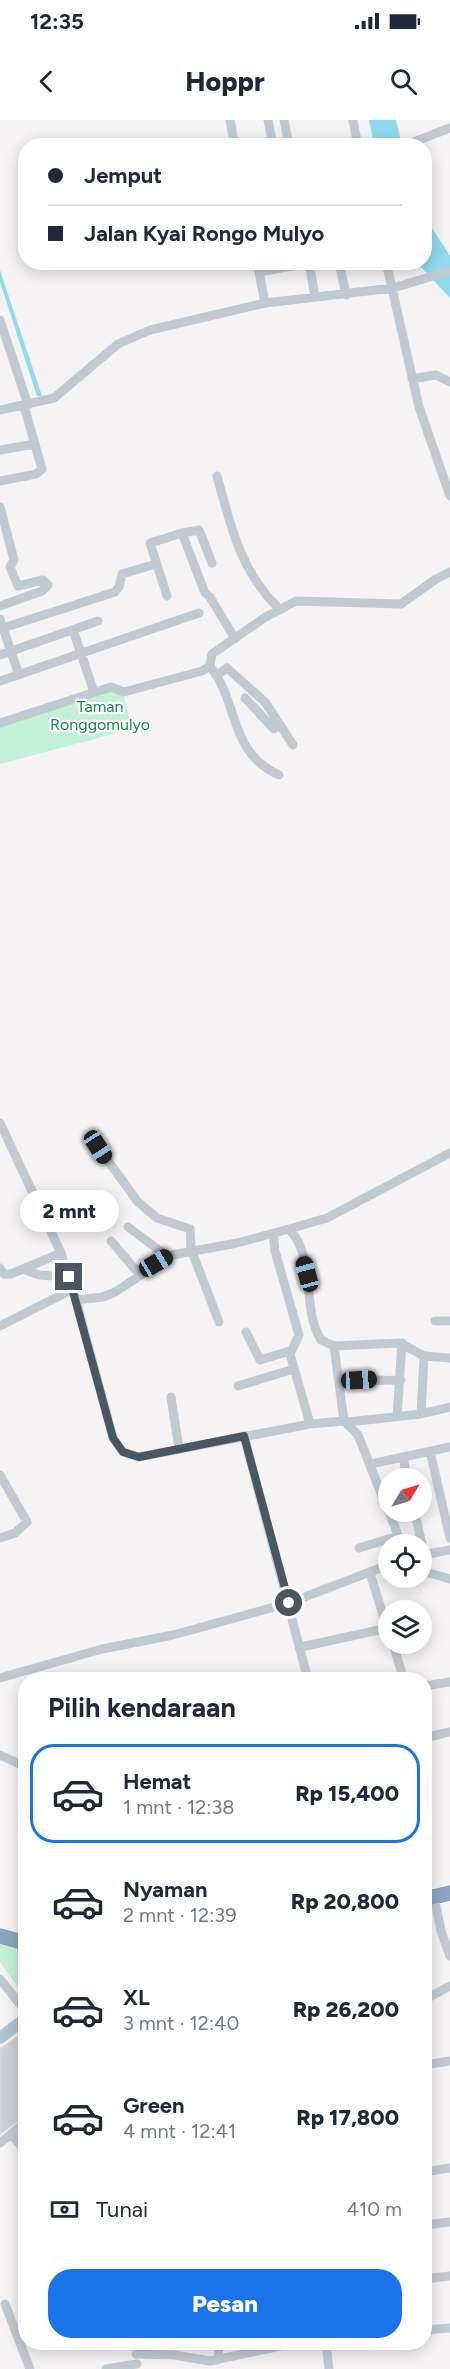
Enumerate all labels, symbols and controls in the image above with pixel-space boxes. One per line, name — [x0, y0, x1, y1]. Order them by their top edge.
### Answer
text: 12:35 — [30, 8, 84, 35]
icon: back — [30, 65, 63, 98]
text: Hoppr — [185, 65, 265, 98]
icon: search — [387, 65, 420, 98]
text: Jemput — [84, 162, 162, 189]
text: Jalan Kyai Rongo Mulyo — [84, 220, 324, 247]
park label: Taman Ronggomulyo — [50, 697, 150, 734]
car — [81, 1127, 115, 1167]
callout: 2 mnt — [20, 1190, 118, 1232]
text: 2 mnt — [43, 1199, 96, 1223]
car — [136, 1246, 176, 1280]
car — [294, 1254, 320, 1294]
route end — [55, 1263, 82, 1290]
car — [341, 1370, 377, 1390]
north arrow — [378, 1468, 432, 1522]
map controls — [378, 1468, 432, 1654]
button: locate — [378, 1534, 432, 1588]
route start — [275, 1589, 302, 1616]
button: layers — [378, 1600, 432, 1654]
text: Pilih kendaraan — [48, 1691, 236, 1724]
icon: car — [51, 1767, 105, 1821]
text: Hemat — [123, 1768, 191, 1795]
text: Rp 15,400 — [295, 1780, 399, 1807]
text: 1 mnt · 12:38 — [123, 1795, 235, 1819]
icon: car — [51, 1875, 105, 1929]
text: Nyaman — [123, 1876, 207, 1903]
text: Rp 20,800 — [291, 1888, 399, 1915]
text: 2 mnt · 12:39 — [123, 1903, 237, 1927]
icon: car — [51, 1983, 105, 2037]
text: XL — [123, 1984, 150, 2011]
text: Rp 26,200 — [293, 1996, 399, 2023]
text: 3 mnt · 12:40 — [123, 2011, 239, 2035]
icon: car — [51, 2091, 105, 2145]
text: Green — [123, 2092, 185, 2119]
text: Rp 17,800 — [296, 2104, 399, 2131]
text: 4 mnt · 12:41 — [123, 2119, 236, 2143]
icon: cash — [48, 2193, 81, 2226]
text: Tunai — [96, 2196, 148, 2223]
text: 410 m — [347, 2197, 402, 2221]
button: Pesan — [48, 2269, 402, 2338]

